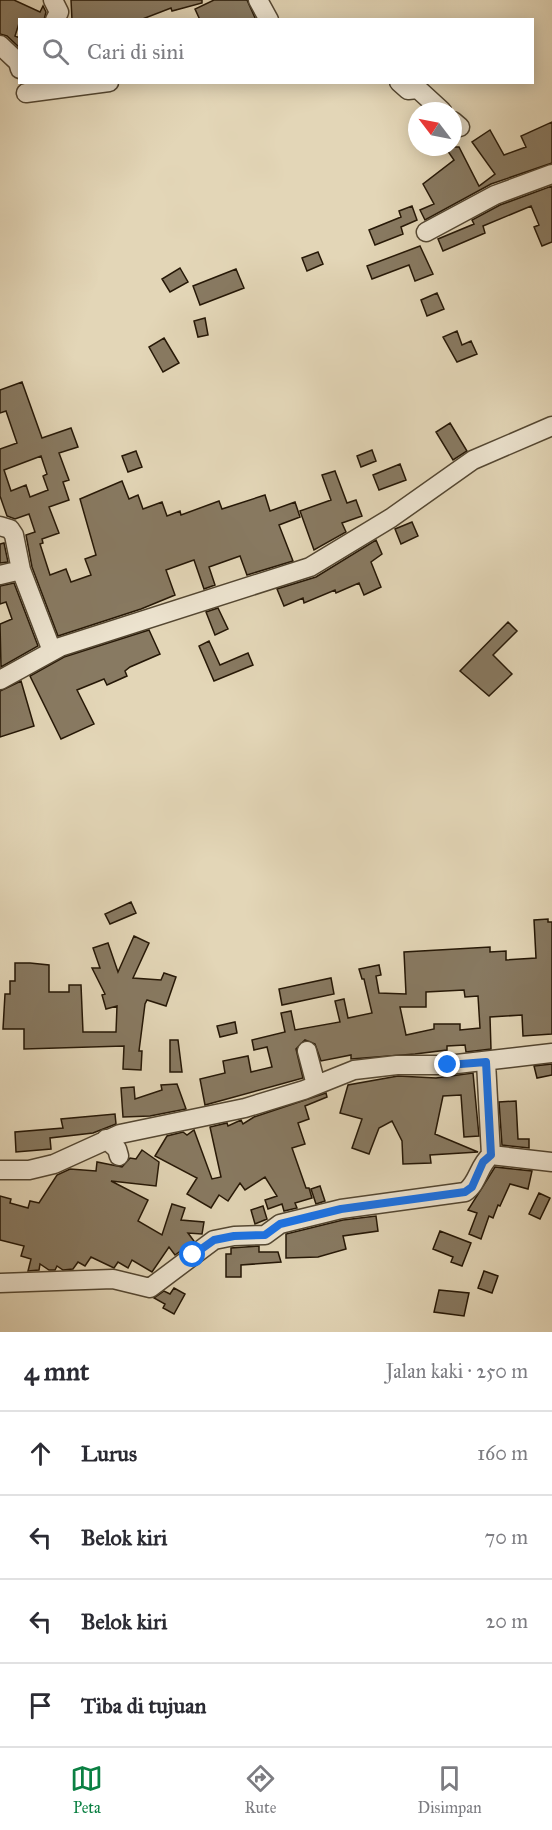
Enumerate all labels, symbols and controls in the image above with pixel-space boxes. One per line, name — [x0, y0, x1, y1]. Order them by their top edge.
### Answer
search box — [18, 18, 534, 84]
icon: search — [39, 35, 72, 68]
text: Cari di sini — [87, 38, 184, 65]
north arrow — [408, 102, 462, 156]
route end — [434, 1051, 460, 1077]
route start — [179, 1241, 205, 1267]
text: 4 mnt — [24, 1355, 89, 1387]
text: Jalan kaki · 250 m — [386, 1359, 528, 1383]
icon: ahead — [24, 1437, 57, 1470]
text: Lurus — [81, 1440, 137, 1467]
text: 160 m — [477, 1441, 528, 1465]
icon: left — [24, 1521, 57, 1554]
text: Belok kiri — [81, 1524, 167, 1551]
text: 70 m — [485, 1525, 528, 1549]
icon: left — [24, 1605, 57, 1638]
text: Belok kiri — [81, 1608, 167, 1635]
text: 20 m — [485, 1609, 528, 1633]
icon: arrive — [24, 1689, 57, 1722]
text: Tiba di tujuan — [81, 1692, 206, 1719]
tab: Peta — [70, 1762, 103, 1817]
tab: Rute — [244, 1762, 277, 1817]
tab: Disimpan — [418, 1762, 482, 1817]

